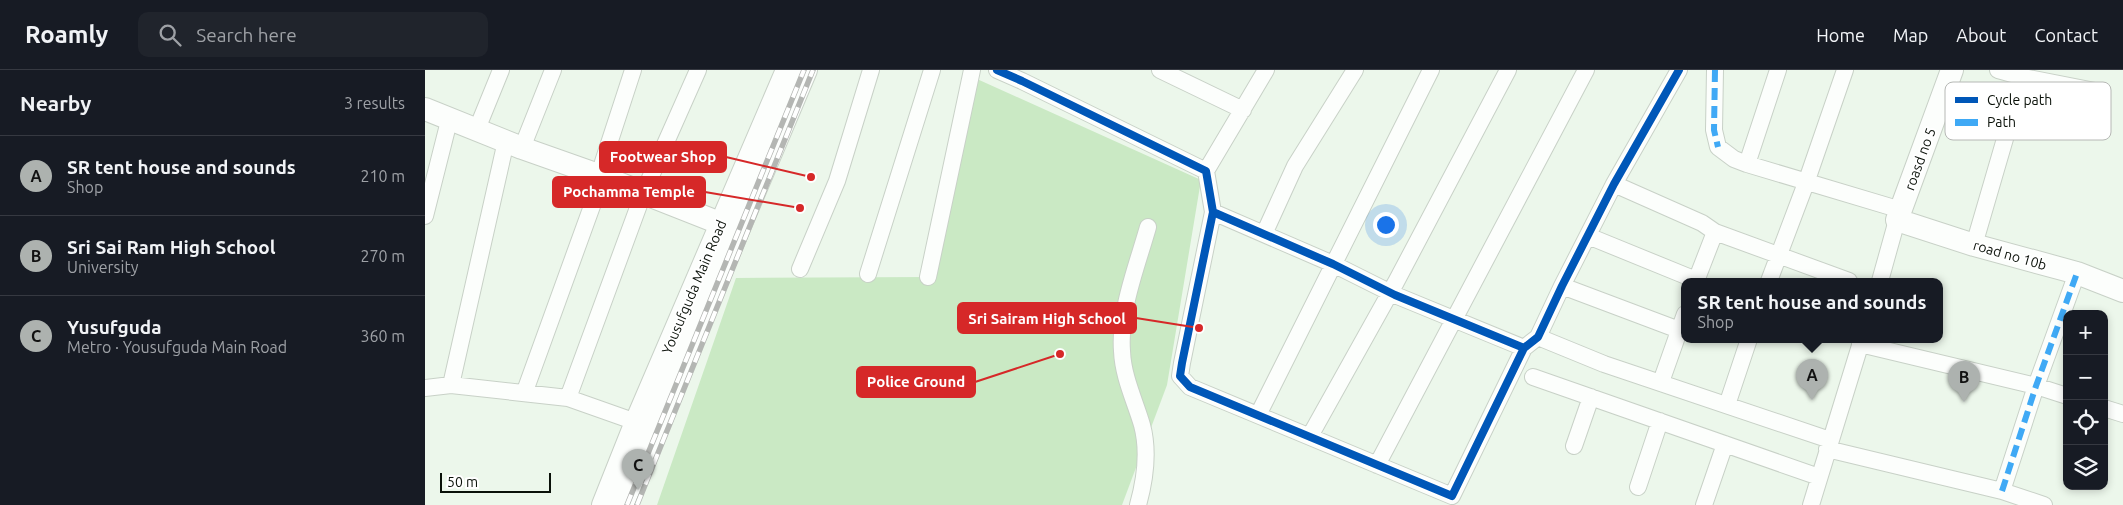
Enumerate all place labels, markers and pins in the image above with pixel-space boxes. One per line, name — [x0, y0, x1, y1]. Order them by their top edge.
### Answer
callout: Footwear Shop — [600, 142, 726, 172]
callout: Pochamma Temple — [553, 177, 705, 207]
callout: Sri Sairam High School — [958, 303, 1136, 333]
pin: A — [1796, 359, 1828, 400]
pin: B — [1948, 361, 1980, 402]
callout: Police Ground — [857, 367, 975, 397]
pin: C — [622, 449, 654, 490]

